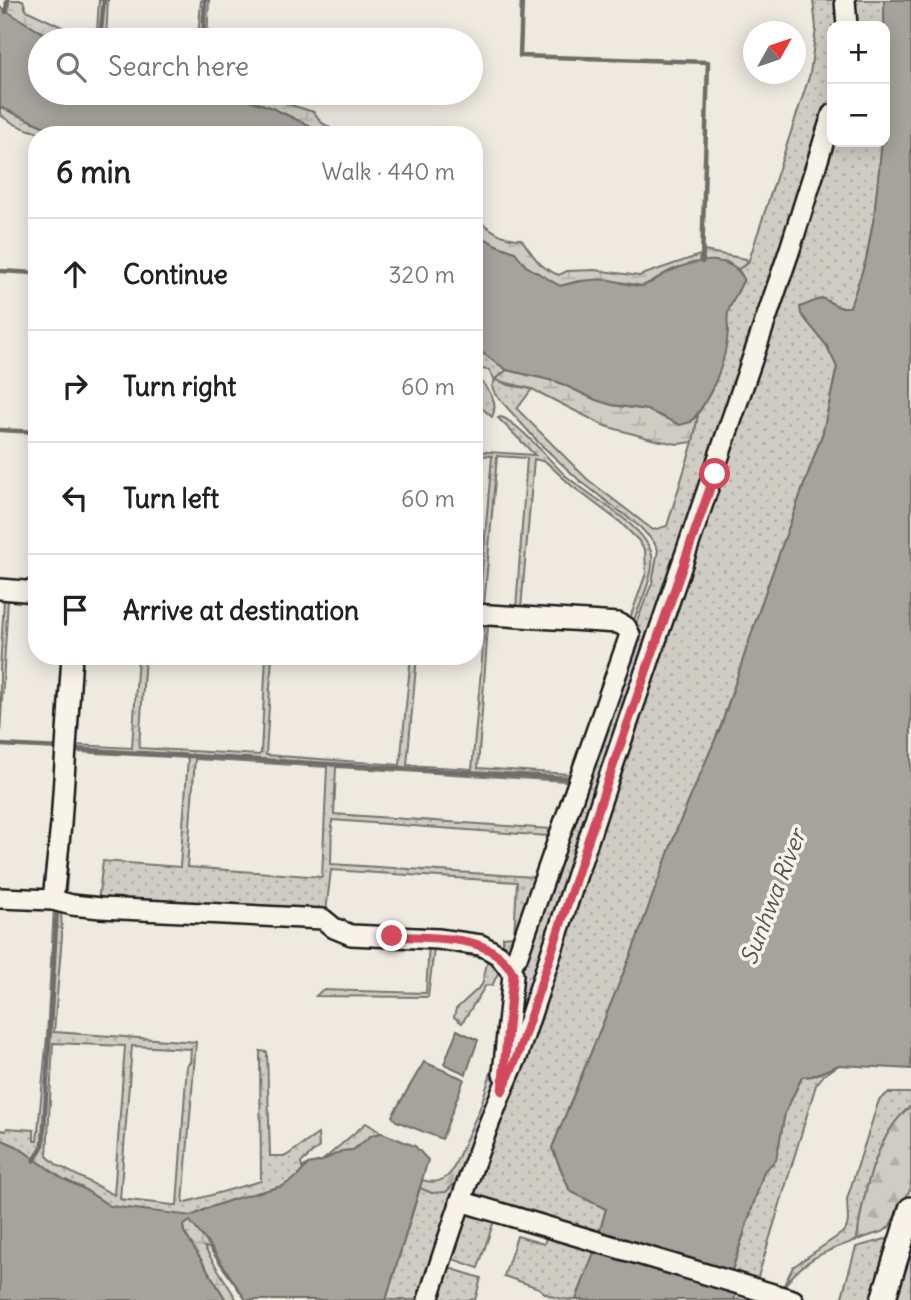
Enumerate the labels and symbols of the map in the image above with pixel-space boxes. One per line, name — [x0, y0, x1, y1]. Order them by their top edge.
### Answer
north arrow — [743, 21, 806, 84]
route start — [699, 458, 730, 489]
water label: Sunhwa River — [734, 823, 812, 968]
route end — [376, 920, 407, 951]

